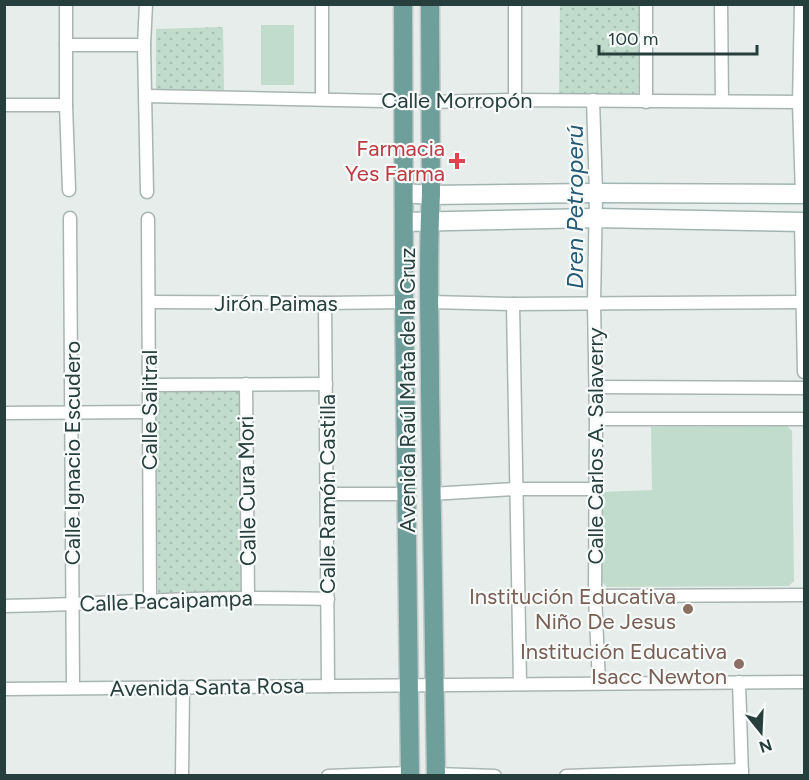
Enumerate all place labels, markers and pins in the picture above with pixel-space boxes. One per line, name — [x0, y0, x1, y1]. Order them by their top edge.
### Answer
place label: Farmacia Yes Farma — [345, 135, 445, 187]
marker: Farmacia Yes Farma — [450, 154, 464, 168]
place label: Institución Educativa Niño De Jesus — [469, 583, 676, 635]
marker: Institución Educativa Niño De Jesus — [681, 602, 695, 616]
place label: Institución Educativa Isacc Newton — [520, 638, 727, 690]
marker: Institución Educativa Isacc Newton — [732, 657, 746, 671]

